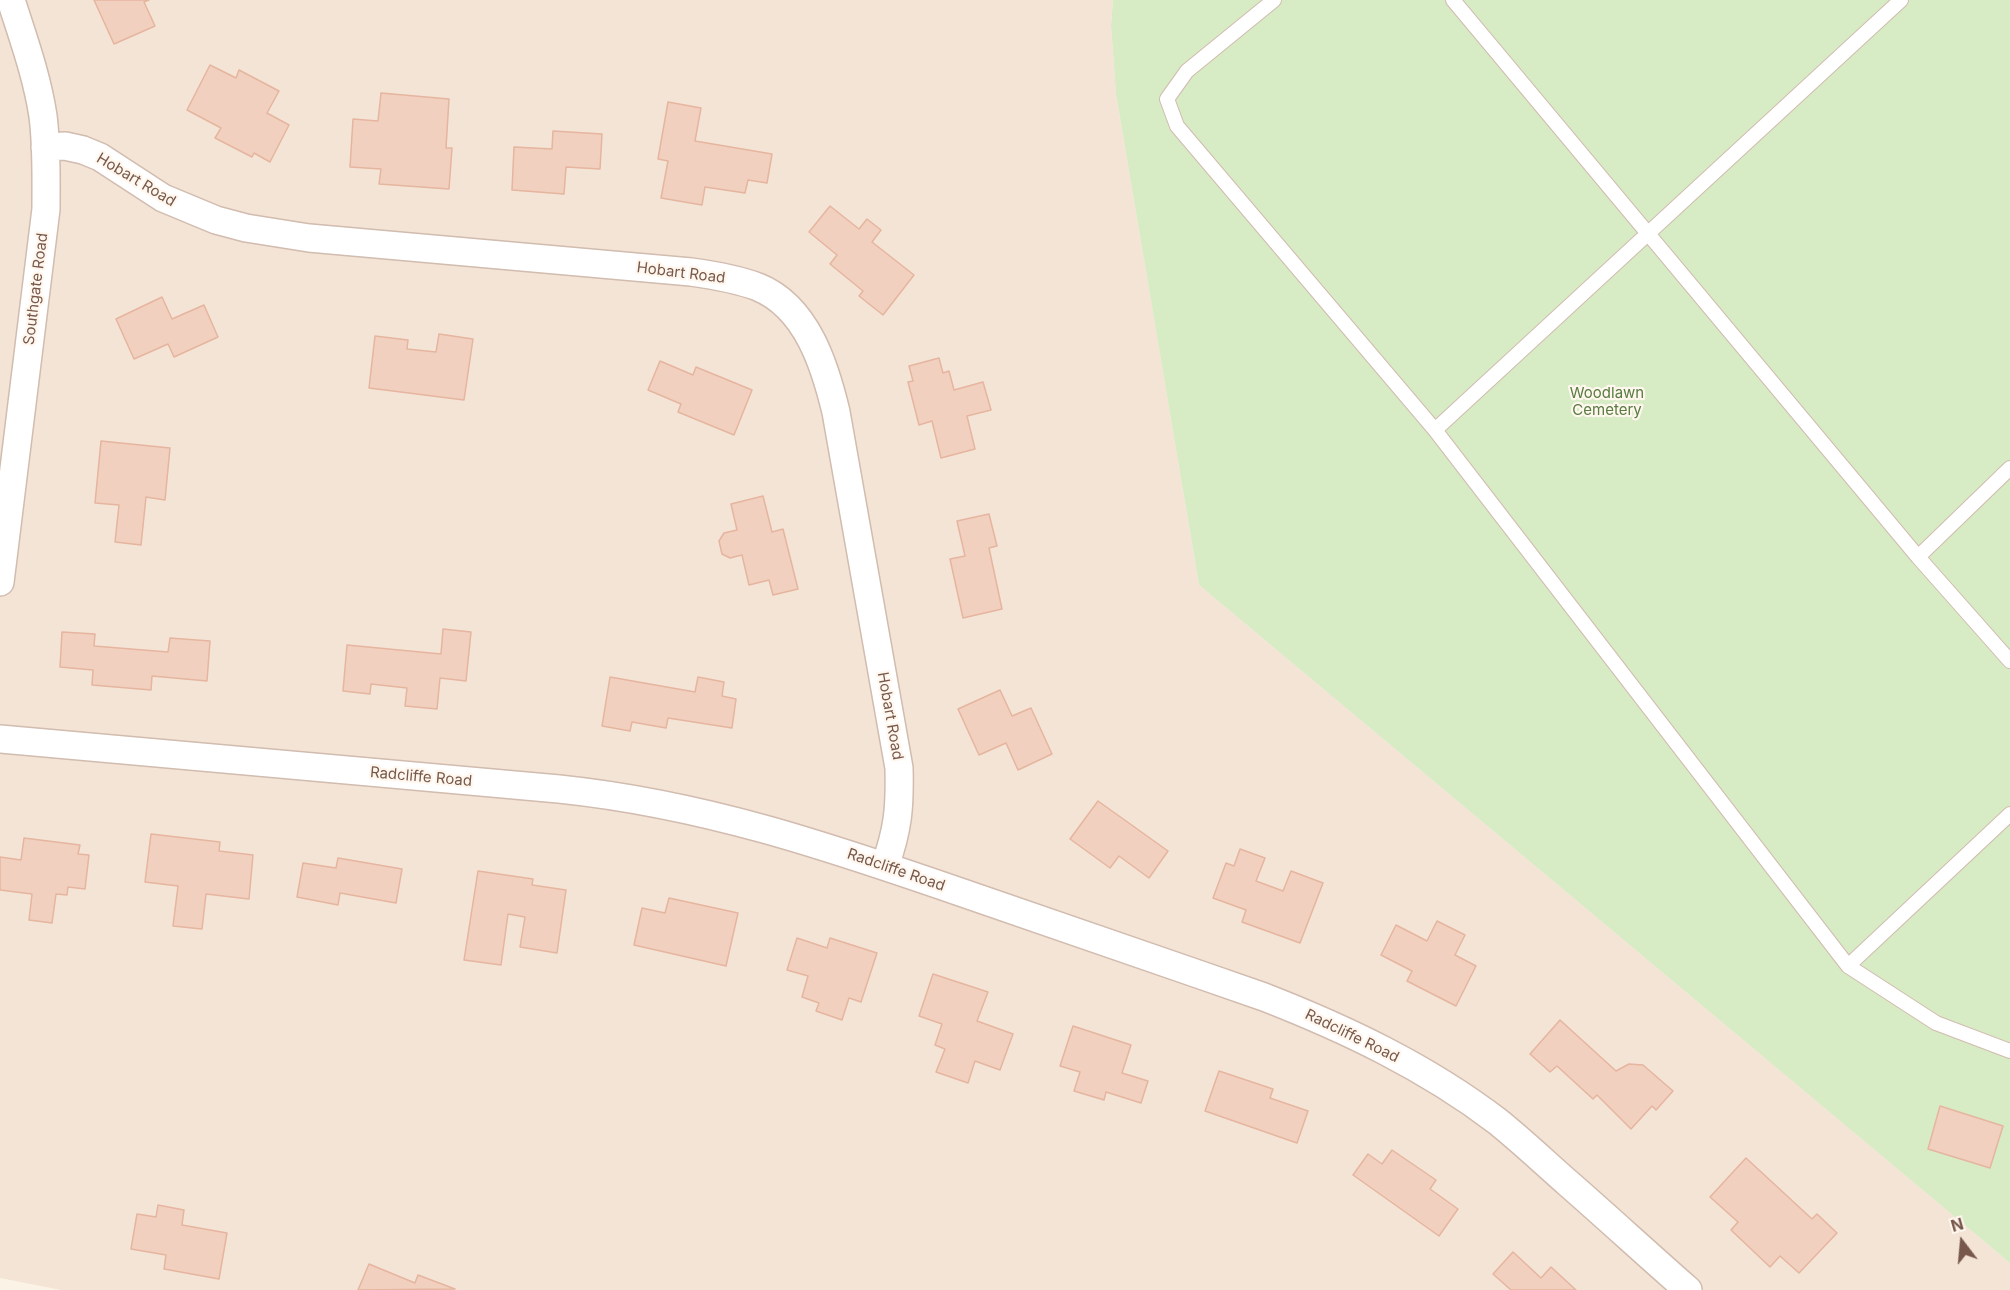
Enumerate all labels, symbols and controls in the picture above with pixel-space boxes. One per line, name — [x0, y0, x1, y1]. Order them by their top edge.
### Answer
street label: Hobart Road — [93, 149, 179, 211]
street label: Southgate Road — [20, 232, 52, 346]
street label: Hobart Road — [636, 259, 726, 287]
park label: Woodlawn Cemetery — [1570, 384, 1644, 419]
street label: Hobart Road — [873, 671, 907, 761]
street label: Radcliffe Road — [369, 764, 473, 790]
street label: Radcliffe Road — [845, 845, 947, 895]
street label: Radcliffe Road — [1302, 1005, 1402, 1067]
north arrow — [1932, 1212, 1992, 1272]
text: N — [1948, 1213, 1966, 1236]

